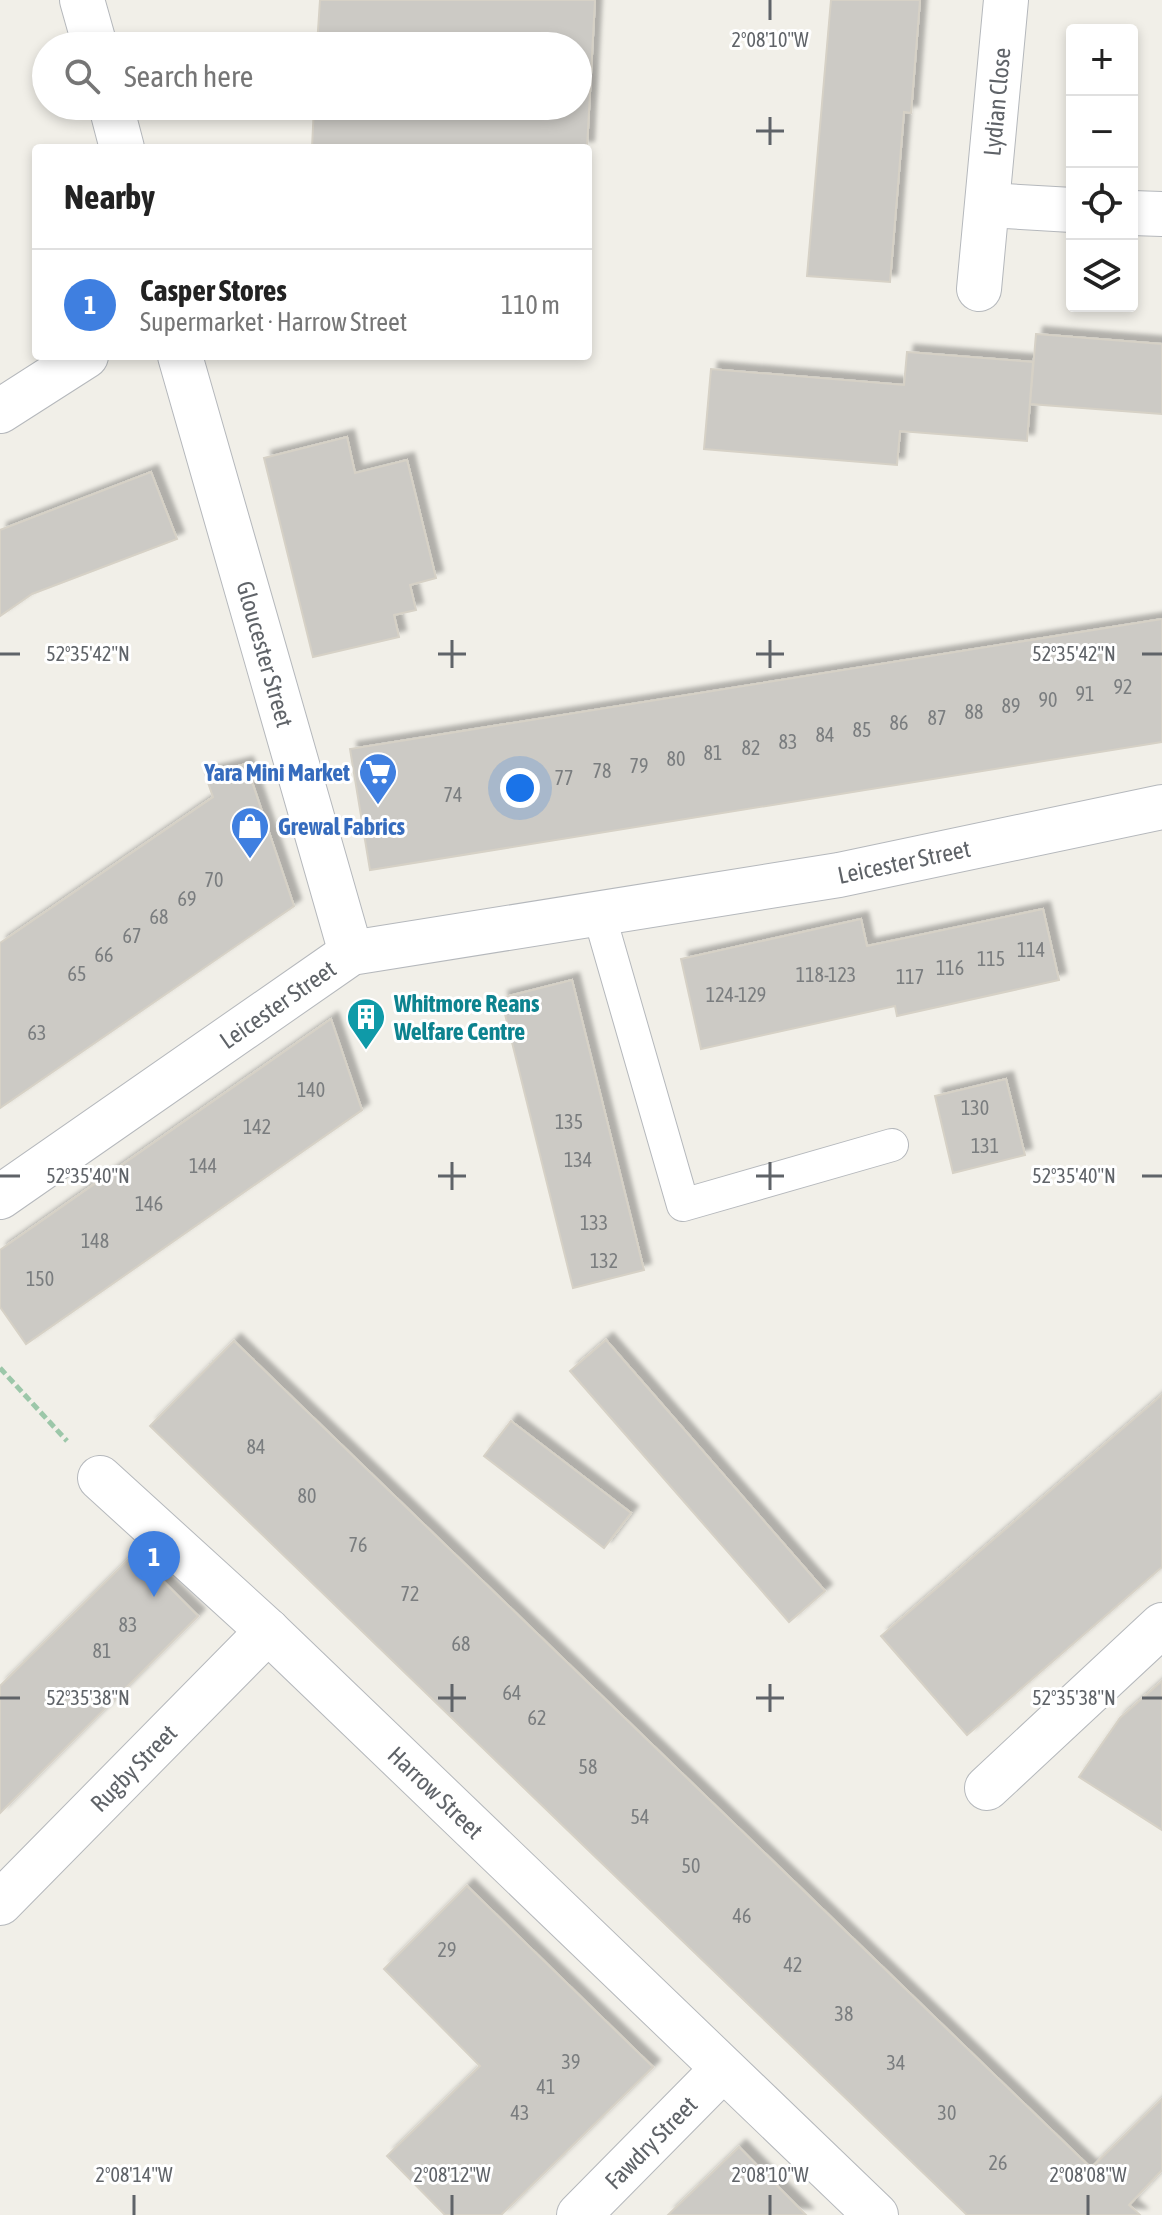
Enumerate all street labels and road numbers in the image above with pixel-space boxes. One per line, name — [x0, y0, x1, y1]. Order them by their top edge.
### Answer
street label: Lydian Close — [978, 46, 1015, 157]
street label: Gloucester Street — [232, 578, 299, 730]
street label: Leicester Street — [835, 834, 973, 888]
street label: Leicester Street — [215, 954, 341, 1054]
street label: Rugby Street — [85, 1719, 182, 1817]
street label: Harrow Street — [383, 1741, 489, 1844]
street label: Fawdry Street — [599, 2091, 702, 2194]

